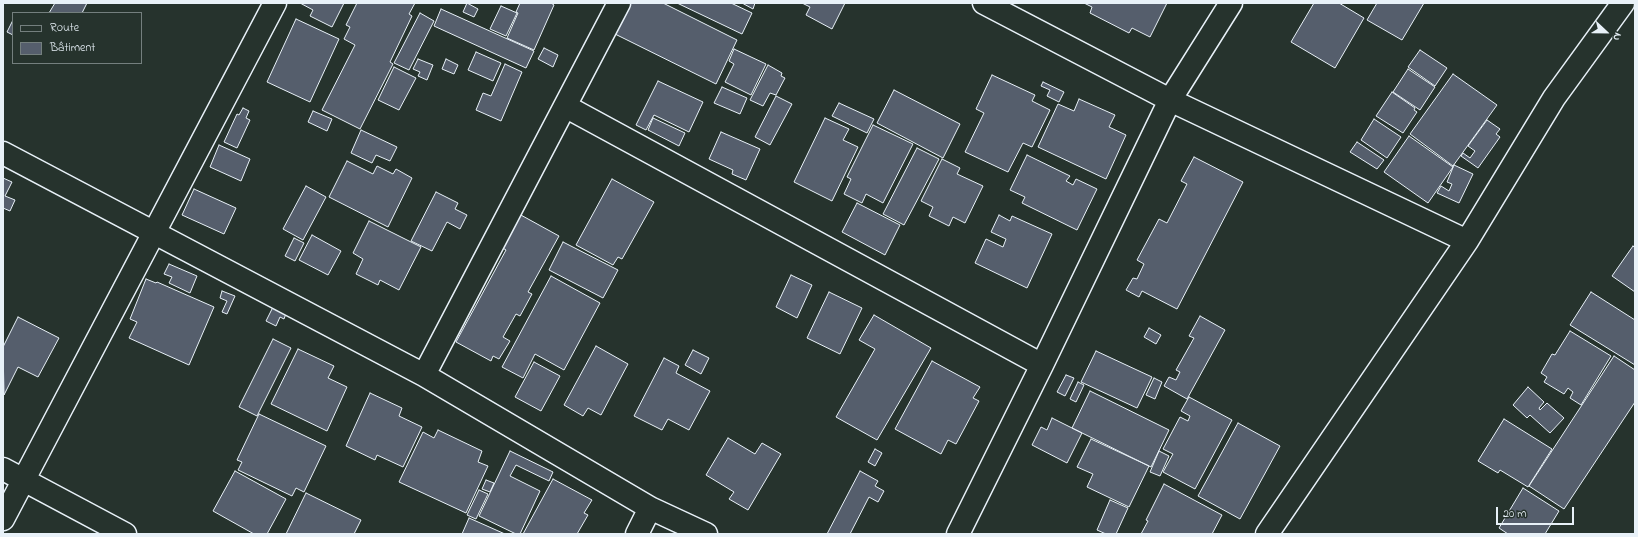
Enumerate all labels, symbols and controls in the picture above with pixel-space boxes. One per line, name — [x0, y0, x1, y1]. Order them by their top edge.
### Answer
legend — [12, 12, 142, 64]
north arrow — [1586, 12, 1626, 52]
text: Route — [50, 19, 79, 37]
text: N — [1608, 30, 1626, 43]
text: Bâtiment — [50, 39, 95, 57]
scale bar — [1498, 499, 1576, 525]
text: 20 m — [1503, 505, 1526, 523]

